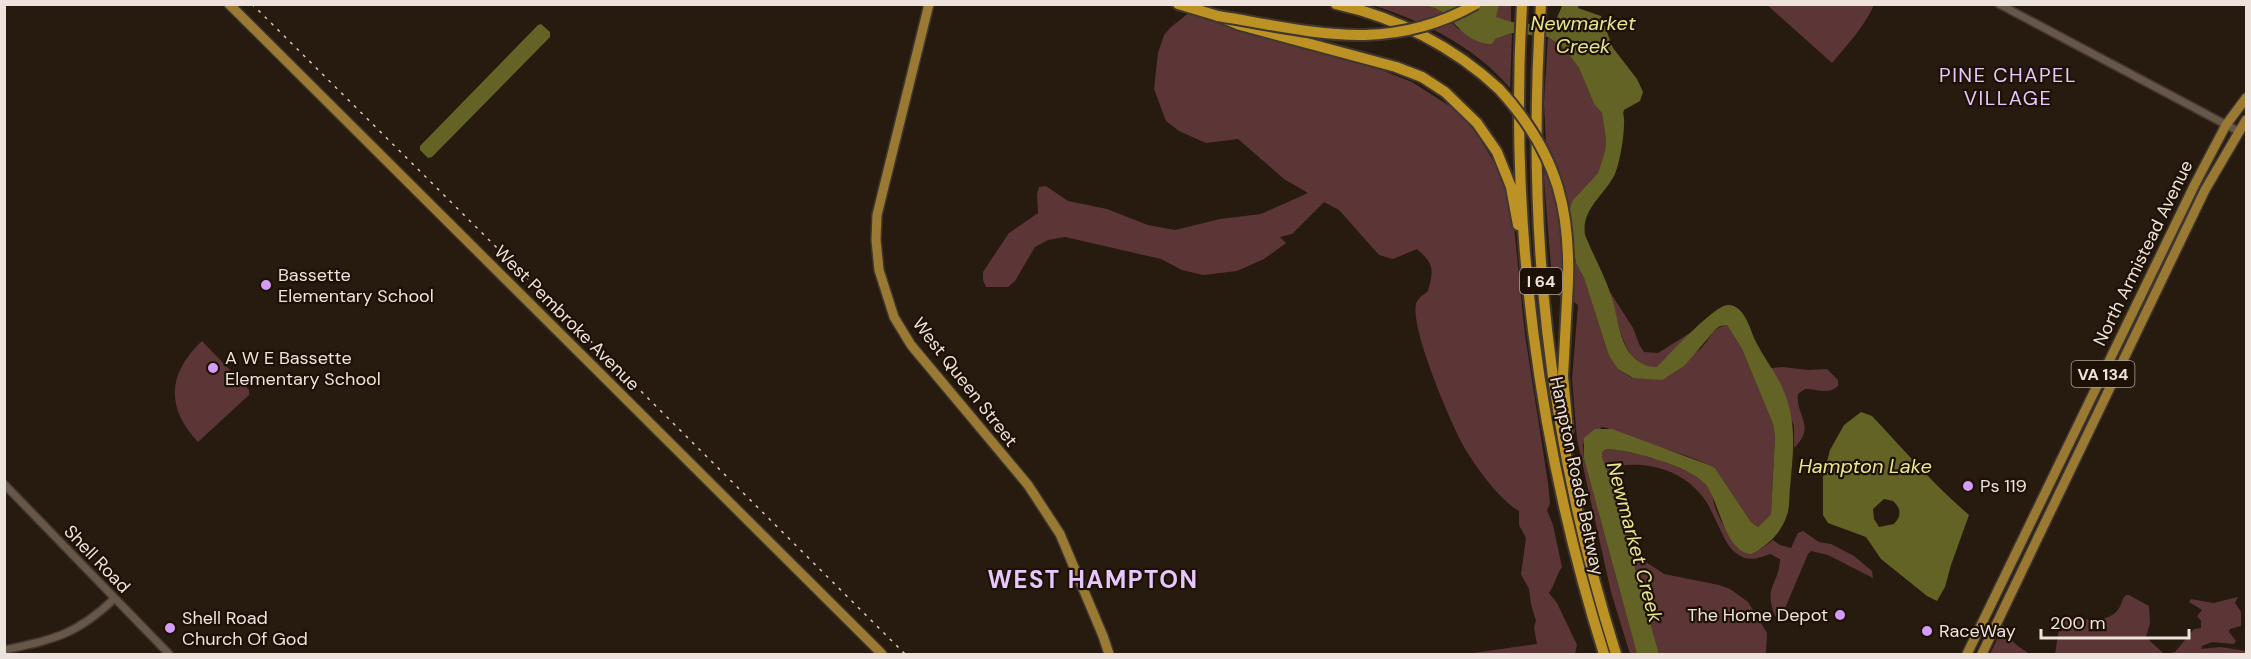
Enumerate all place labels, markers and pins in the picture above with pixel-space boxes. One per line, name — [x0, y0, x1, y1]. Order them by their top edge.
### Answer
place label: Bassette Elementary School — [278, 263, 434, 308]
marker: Bassette Elementary School — [259, 278, 273, 292]
place label: A W E Bassette Elementary School — [225, 346, 381, 391]
marker: A W E Bassette Elementary School — [206, 361, 220, 375]
place label: Ps 119 — [1980, 474, 2027, 498]
marker: Ps 119 — [1961, 479, 1975, 493]
place label: The Home Depot — [1687, 603, 1828, 627]
place label: Shell Road Church Of God — [182, 606, 308, 651]
marker: The Home Depot — [1833, 608, 1847, 622]
place label: RaceWay — [1939, 619, 2016, 643]
marker: Shell Road Church Of God — [163, 621, 177, 635]
marker: RaceWay — [1920, 624, 1934, 638]

